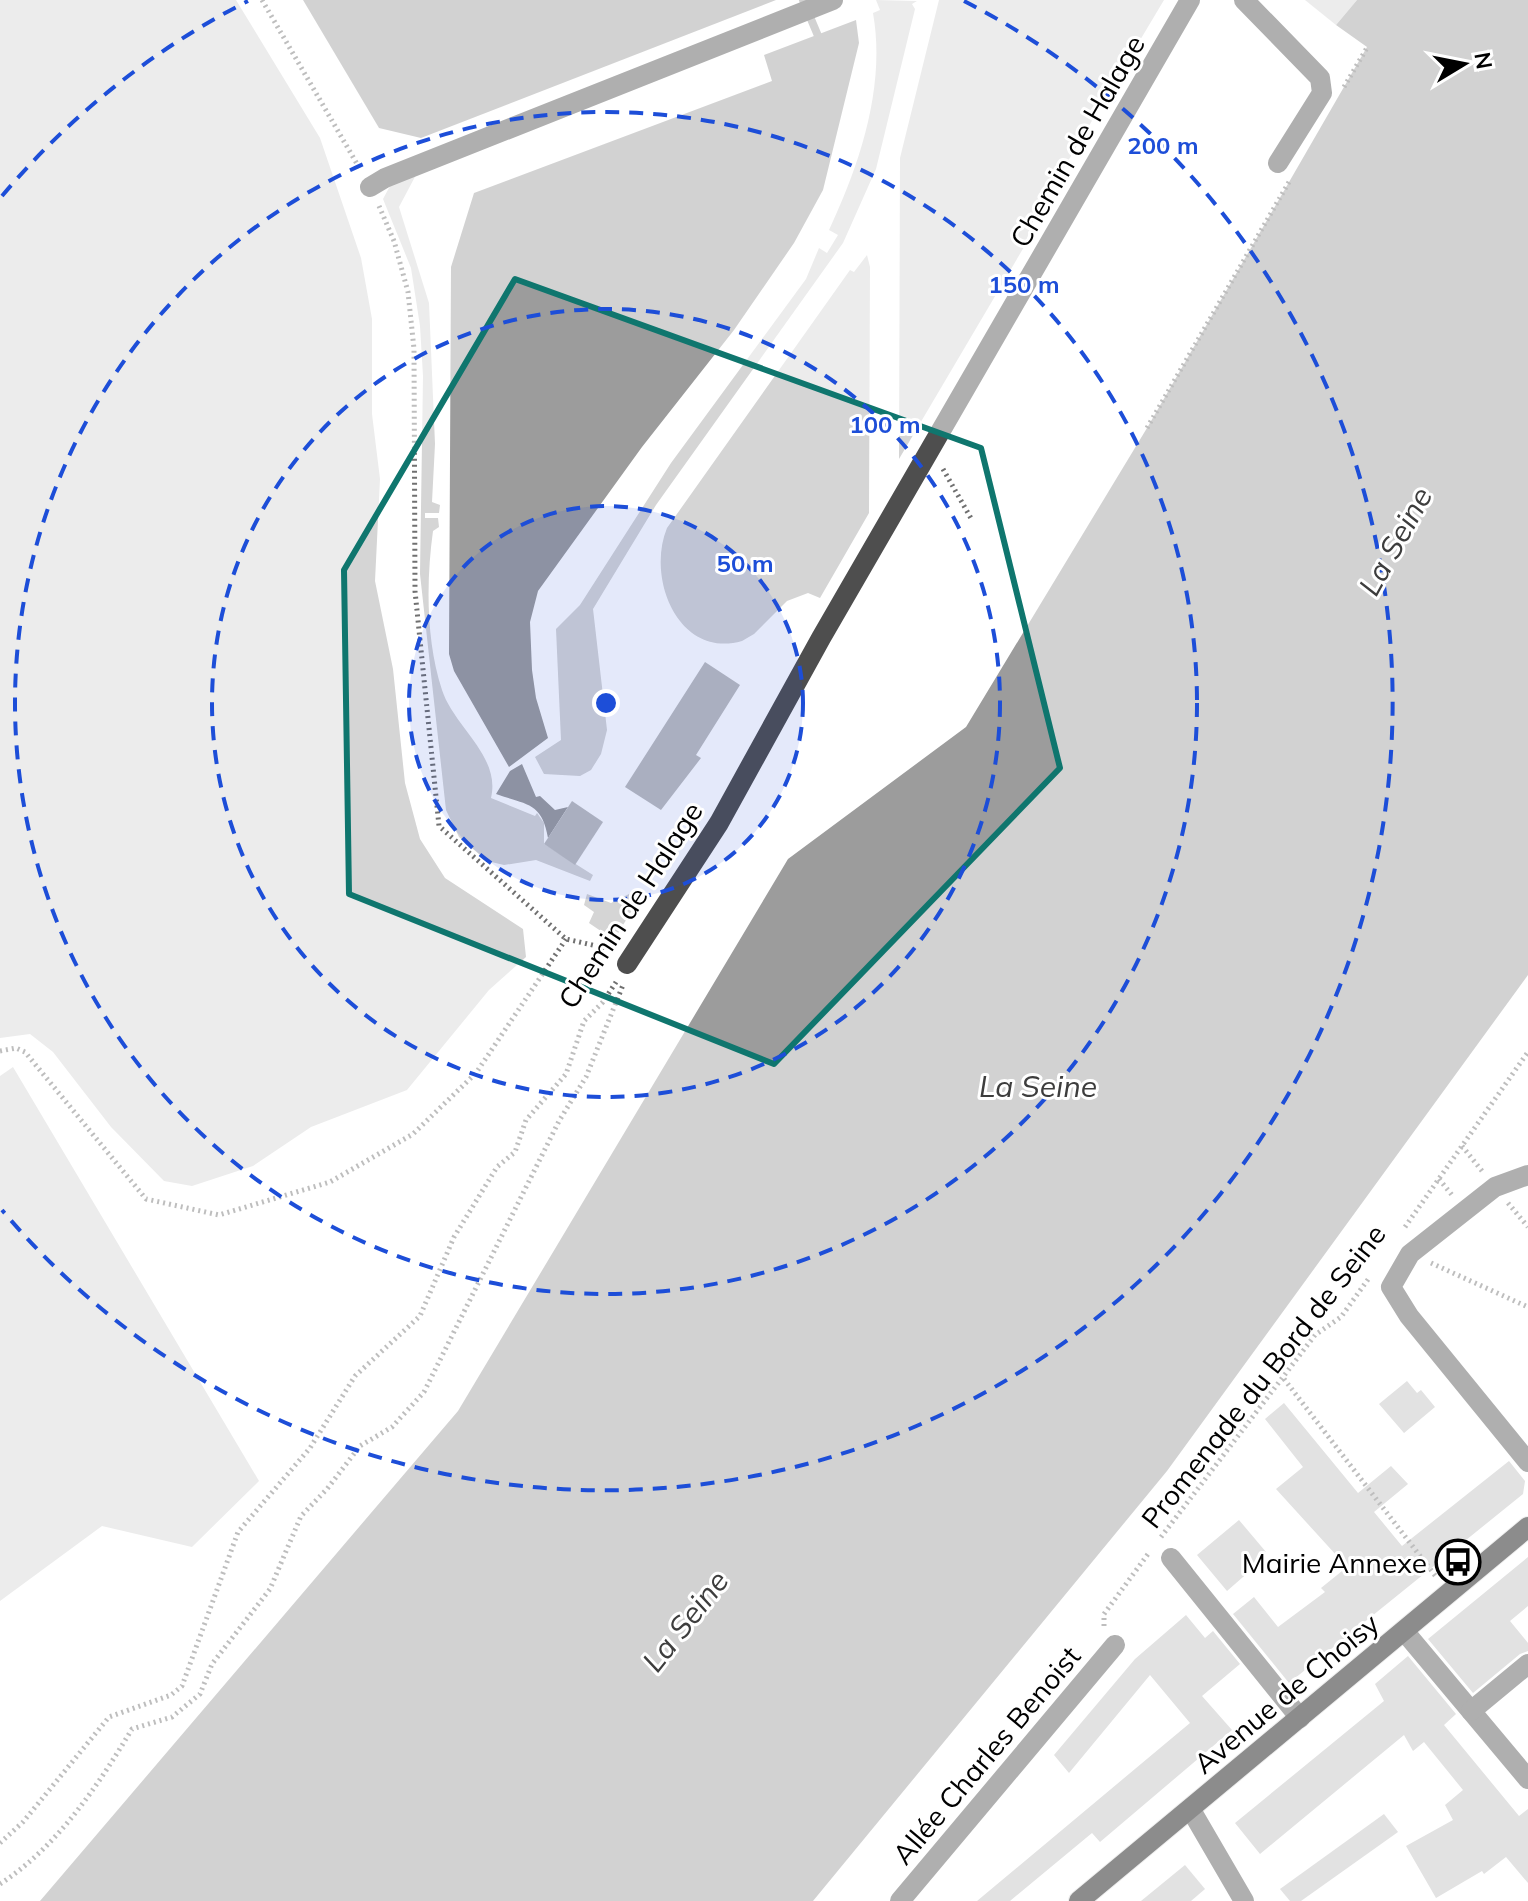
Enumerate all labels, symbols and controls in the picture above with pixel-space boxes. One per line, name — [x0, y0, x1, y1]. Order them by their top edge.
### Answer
north arrow — [1424, 24, 1504, 104]
street label: Chemin de Halage — [1002, 29, 1152, 253]
text: N — [1468, 50, 1499, 71]
text: 200 m — [1127, 130, 1199, 160]
text: 150 m — [988, 269, 1060, 299]
text: 100 m — [849, 409, 921, 439]
water label: La Seine — [1350, 480, 1440, 602]
text: 50 m — [717, 548, 773, 578]
centre of rings — [592, 689, 620, 717]
street label: Chemin de Halage — [550, 795, 710, 1015]
water label: La Seine — [979, 1067, 1097, 1105]
street label: Promenade du Bord de Seine — [1133, 1217, 1393, 1535]
bus stop icon: Mairie Annexe — [1434, 1538, 1482, 1586]
place label: Mairie Annexe — [1242, 1545, 1427, 1580]
water label: La Seine — [634, 1563, 736, 1679]
street label: Avenue de Choisy — [1186, 1605, 1386, 1781]
street label: Allée Charles Benoist — [884, 1639, 1088, 1871]

